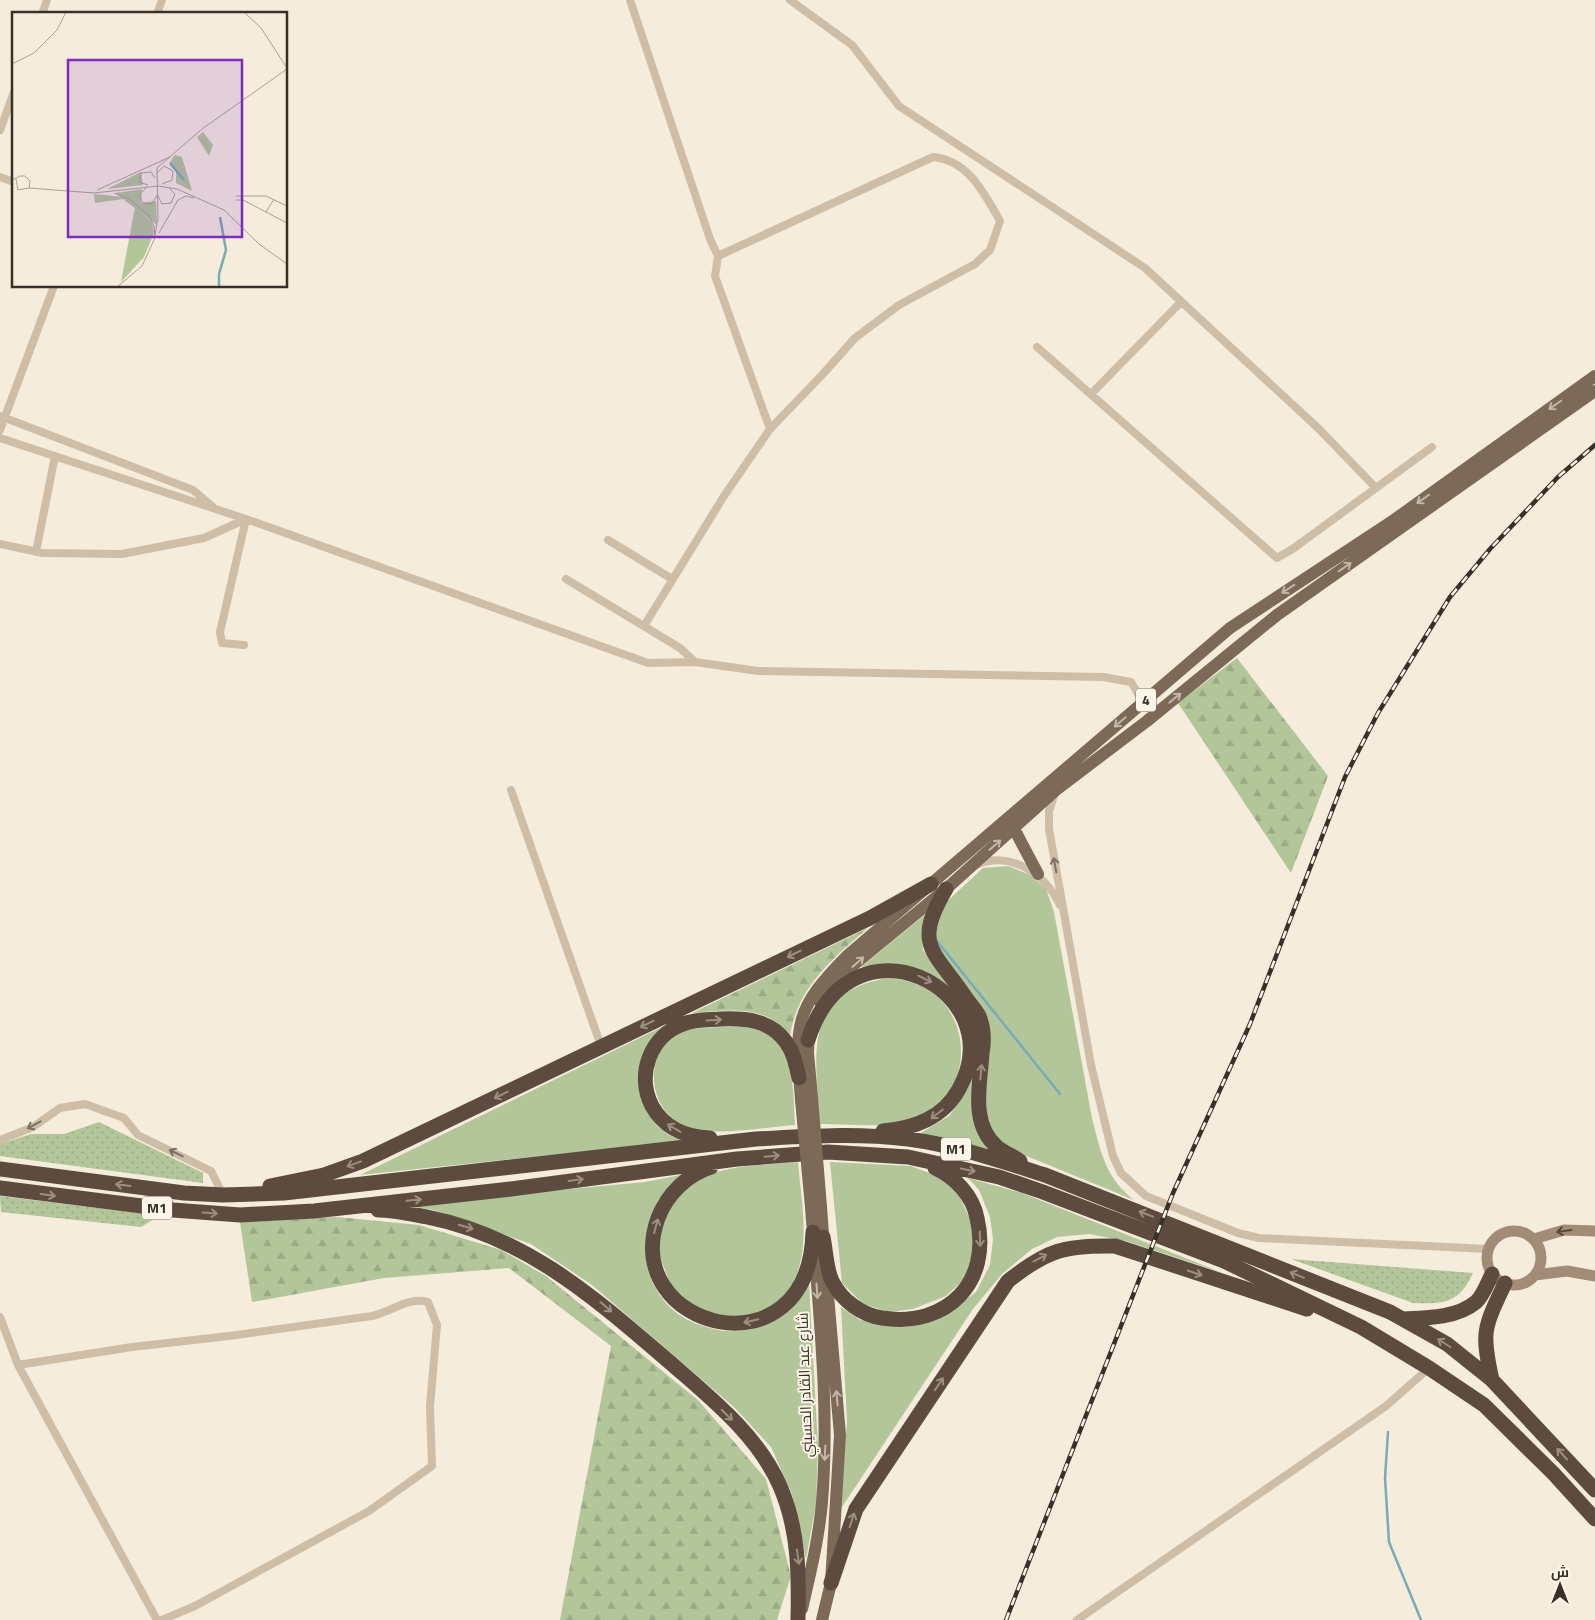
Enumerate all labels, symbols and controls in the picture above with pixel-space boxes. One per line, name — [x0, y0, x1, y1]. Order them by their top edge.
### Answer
inset map — [12, 12, 288, 288]
one-way arrow — [1549, 399, 1562, 410]
one-way arrow — [1416, 494, 1430, 504]
one-way arrow — [1338, 562, 1352, 572]
one-way arrow — [1281, 584, 1295, 594]
road number: 4 — [1136, 688, 1156, 712]
one-way arrow — [1168, 692, 1181, 703]
one-way arrow — [1113, 717, 1126, 728]
one-way arrow — [989, 839, 1002, 851]
one-way arrow — [1050, 858, 1060, 874]
one-way arrow — [787, 950, 802, 959]
one-way arrow — [852, 956, 865, 967]
one-way arrow — [918, 975, 933, 985]
one-way arrow — [706, 1015, 722, 1024]
one-way arrow — [640, 1020, 655, 1029]
one-way arrow — [976, 1064, 986, 1080]
one-way arrow — [494, 1091, 509, 1100]
one-way arrow — [930, 1109, 944, 1119]
one-way arrow — [26, 1120, 41, 1130]
one-way arrow — [668, 1123, 682, 1133]
road number: M1 — [941, 1138, 971, 1160]
one-way arrow — [169, 1148, 184, 1158]
one-way arrow — [763, 1151, 779, 1161]
one-way arrow — [347, 1160, 362, 1169]
one-way arrow — [959, 1166, 975, 1175]
one-way arrow — [567, 1175, 583, 1185]
one-way arrow — [115, 1179, 131, 1189]
one-way arrow — [40, 1190, 56, 1200]
one-way arrow — [406, 1195, 422, 1205]
road number: M1 — [142, 1196, 172, 1220]
one-way arrow — [201, 1209, 217, 1218]
one-way arrow — [1139, 1209, 1154, 1219]
one-way arrow — [652, 1218, 661, 1234]
one-way arrow — [457, 1222, 473, 1232]
one-way arrow — [1556, 1226, 1572, 1236]
one-way arrow — [975, 1231, 985, 1247]
one-way arrow — [1032, 1253, 1046, 1263]
one-way arrow — [1187, 1269, 1203, 1278]
one-way arrow — [1290, 1270, 1305, 1279]
one-way arrow — [812, 1282, 821, 1298]
one-way arrow — [599, 1302, 612, 1313]
street label: شارع عبد القادر الحسيني — [790, 1312, 820, 1458]
one-way arrow — [744, 1317, 760, 1326]
one-way arrow — [1438, 1338, 1452, 1348]
one-way arrow — [934, 1377, 944, 1391]
one-way arrow — [832, 1390, 842, 1406]
one-way arrow — [721, 1409, 734, 1421]
one-way arrow — [820, 1444, 829, 1460]
one-way arrow — [1556, 1448, 1568, 1461]
one-way arrow — [848, 1513, 857, 1528]
one-way arrow — [793, 1549, 803, 1565]
north arrow — [1535, 1560, 1585, 1610]
text: ش — [1551, 1561, 1569, 1582]

